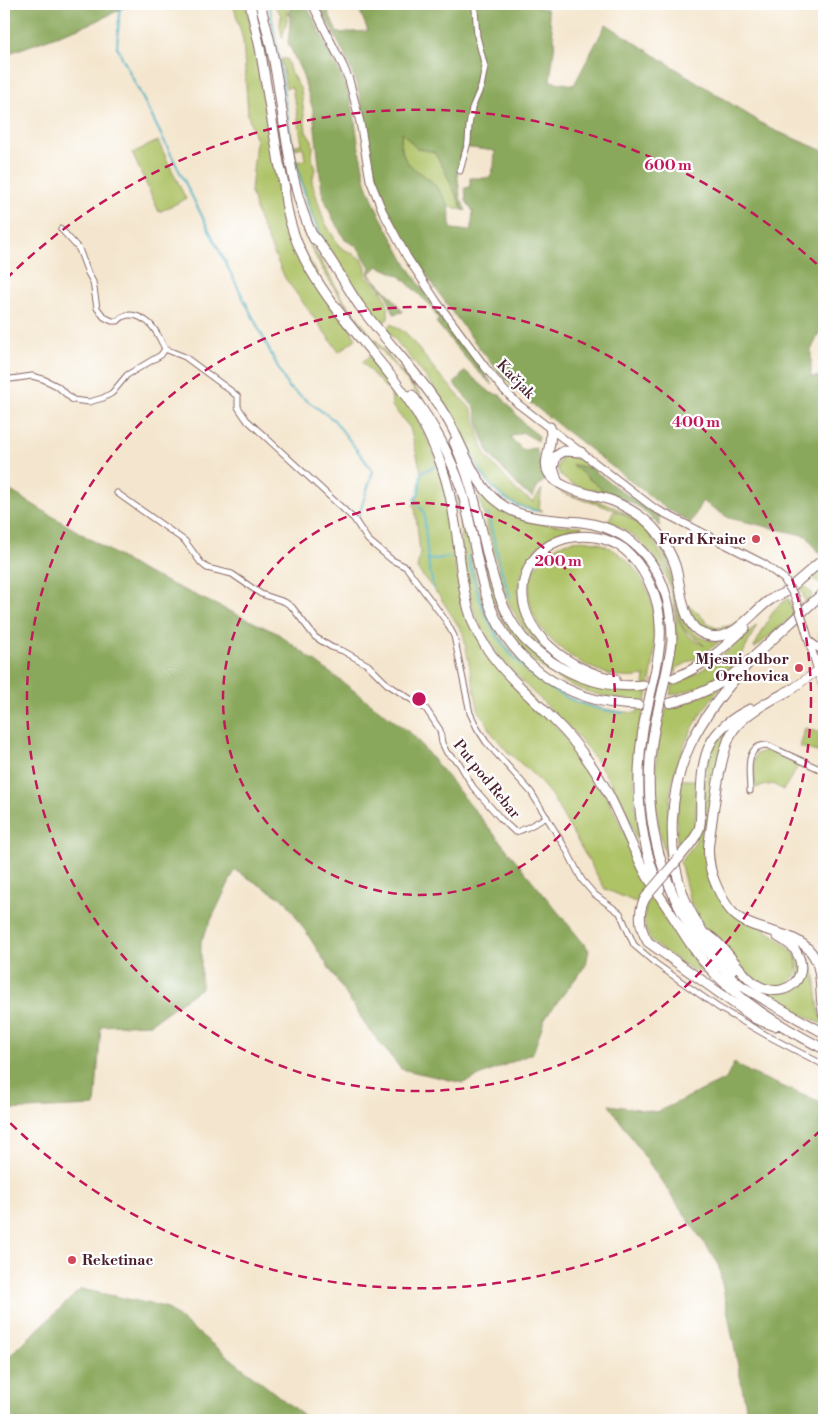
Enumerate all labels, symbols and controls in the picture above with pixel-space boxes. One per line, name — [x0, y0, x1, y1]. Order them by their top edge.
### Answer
text: 600 m — [644, 156, 692, 175]
street label: Kačjak — [492, 356, 540, 404]
text: 400 m — [672, 413, 720, 432]
place label: Ford Krainc — [659, 530, 746, 549]
marker: Ford Krainc — [750, 533, 762, 545]
text: 200 m — [534, 552, 582, 571]
place label: Mjesni odbor Orehovica — [695, 650, 790, 686]
marker: Mjesni odbor Orehovica — [793, 662, 805, 674]
centre of rings — [410, 690, 428, 708]
street label: Put pod Rebar — [449, 736, 525, 823]
place label: Reketinac — [82, 1251, 153, 1270]
marker: Reketinac — [66, 1254, 78, 1266]

